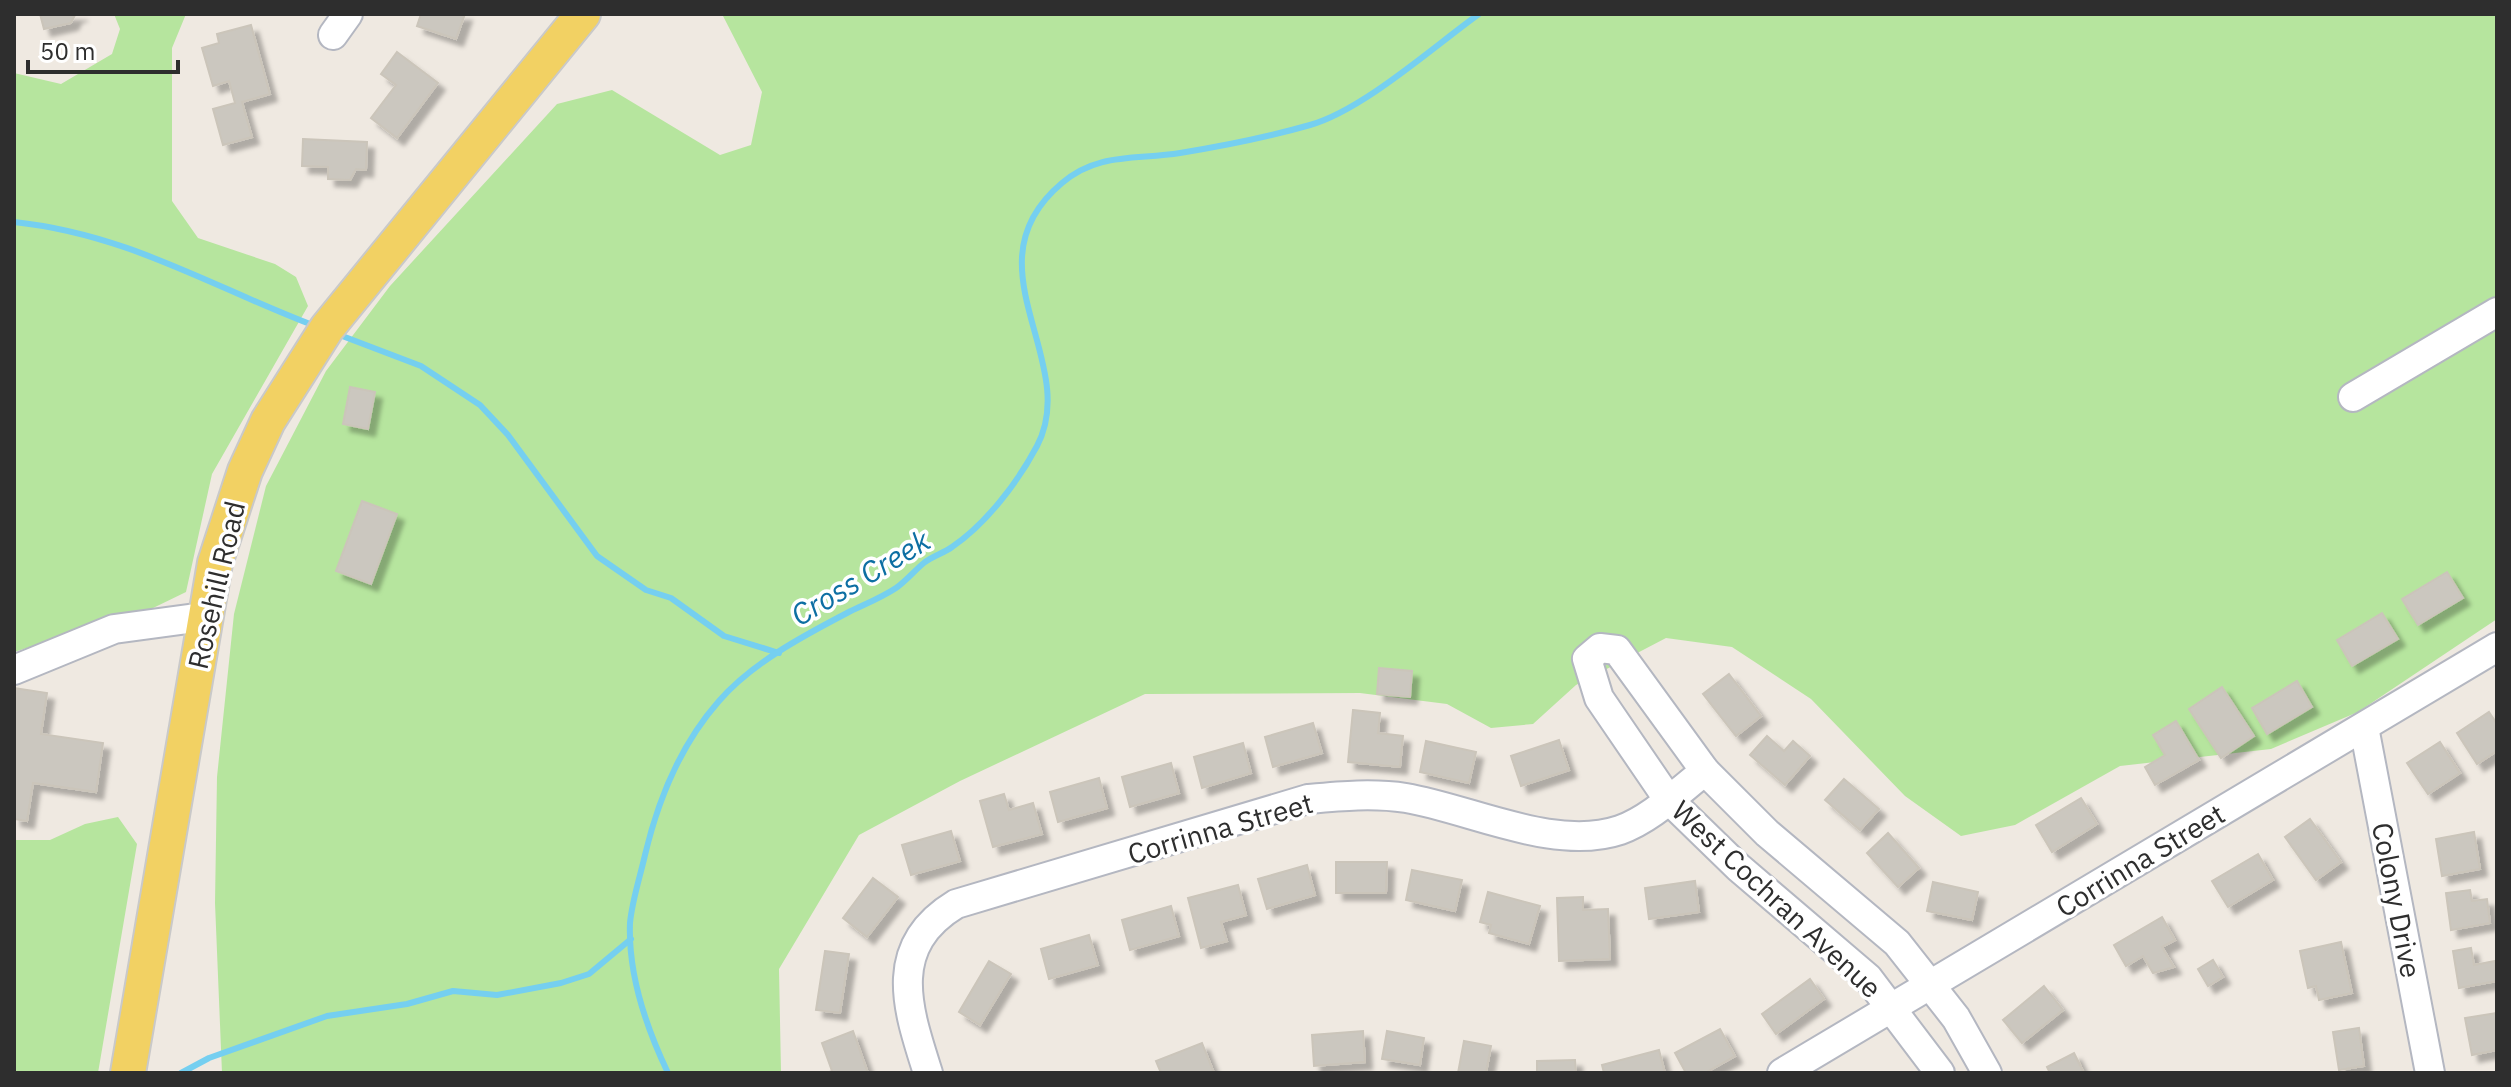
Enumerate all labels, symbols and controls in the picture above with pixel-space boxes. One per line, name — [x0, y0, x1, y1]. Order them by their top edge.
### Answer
scale bar — [28, 24, 178, 74]
text: 50 m — [40, 35, 95, 67]
street label: Rosehill Road — [179, 497, 253, 673]
water label: Cross Creek — [783, 520, 937, 634]
street label: Corrinna Street — [1123, 784, 1317, 872]
street label: West Cochran Avenue — [1664, 792, 1890, 1006]
street label: Corrinna Street — [2049, 795, 2231, 925]
street label: Colony Drive — [2364, 819, 2430, 981]

